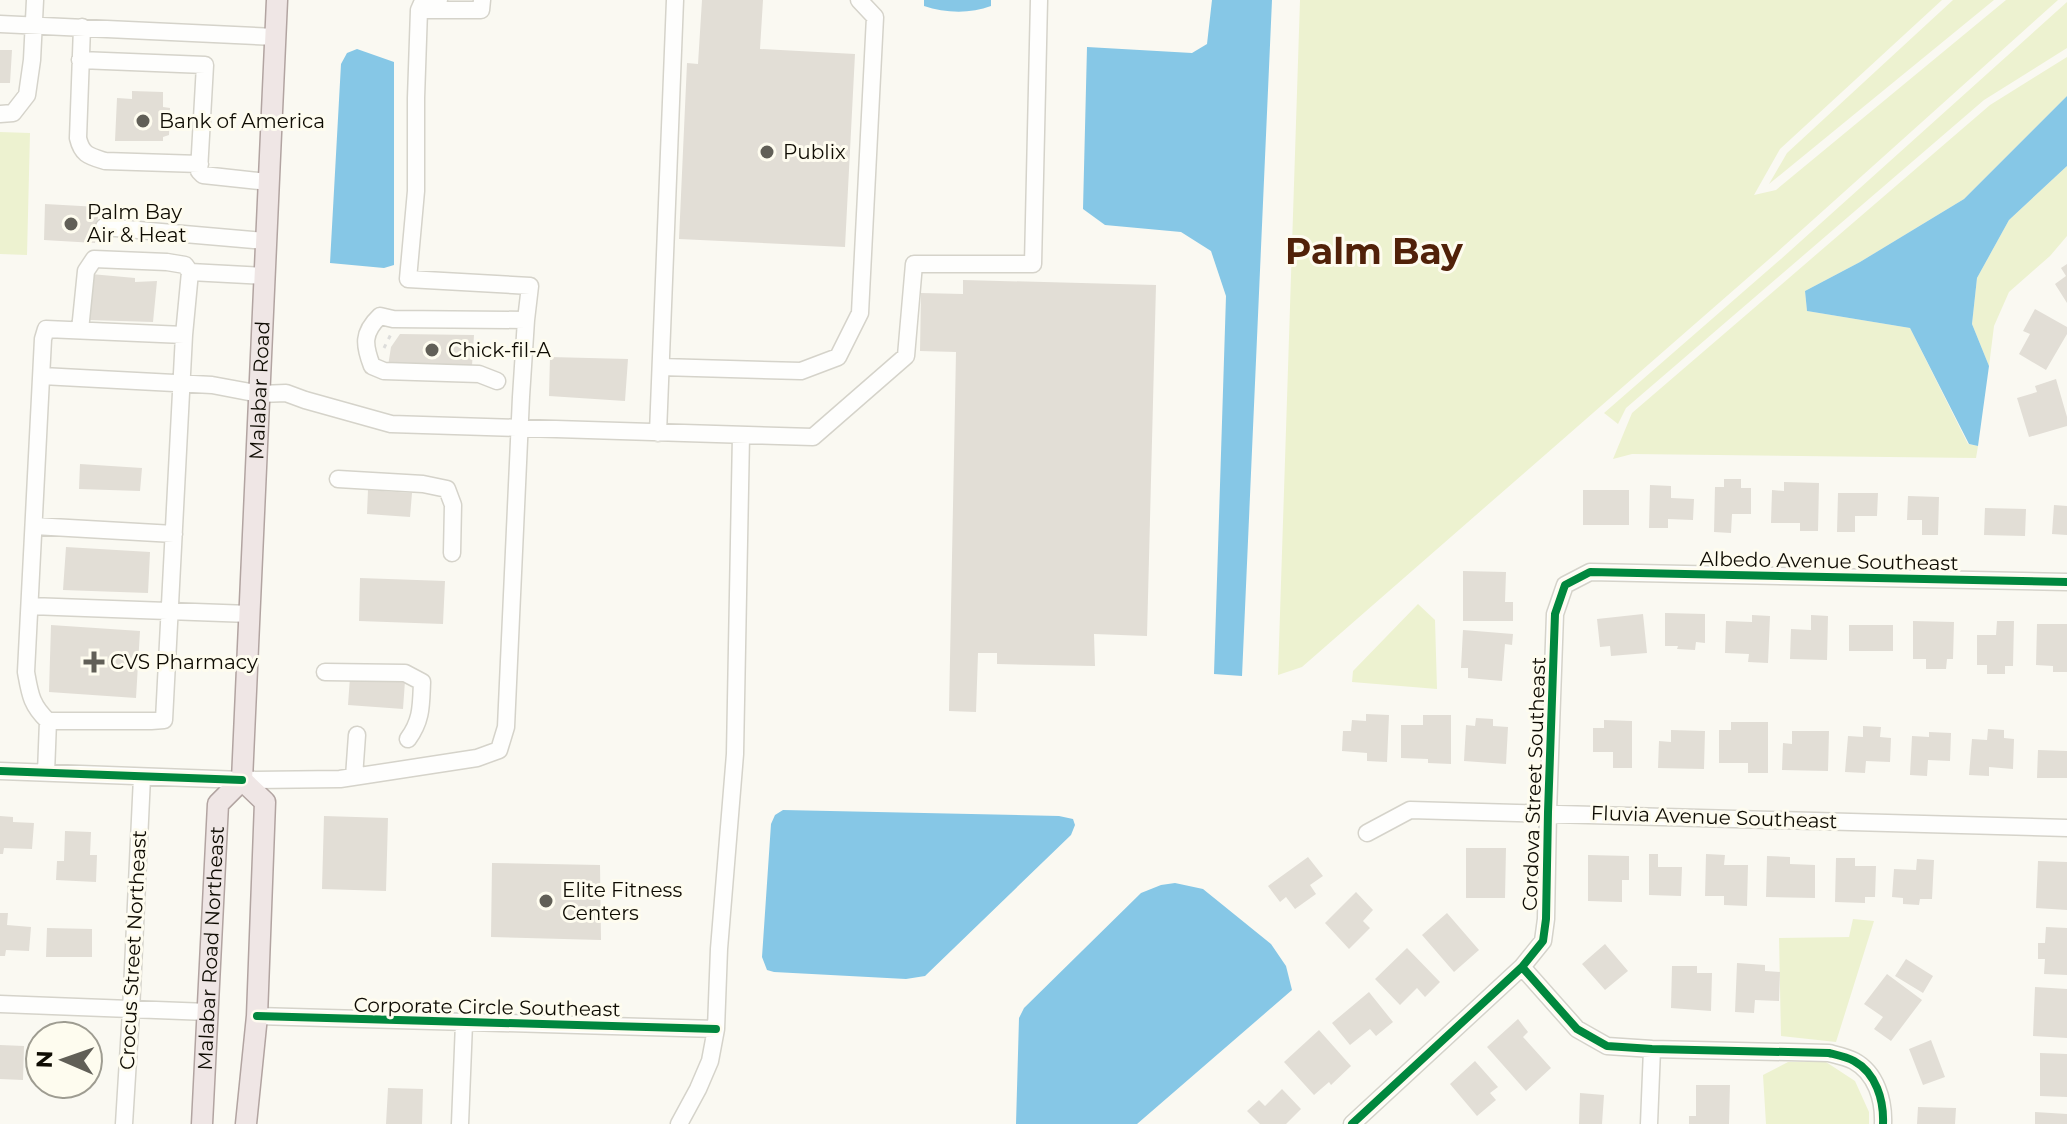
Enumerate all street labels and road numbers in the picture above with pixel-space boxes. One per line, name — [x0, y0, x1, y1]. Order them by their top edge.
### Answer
street label: Malabar Road — [244, 320, 275, 460]
street label: Albedo Avenue Southeast — [1699, 547, 1959, 575]
street label: Cordova Street Southeast — [1518, 656, 1550, 912]
street label: Fluvia Avenue Southeast — [1590, 801, 1838, 833]
street label: Malabar Road Northeast — [193, 825, 229, 1071]
street label: Crocus Street Northeast — [115, 829, 151, 1071]
street label: Corporate Circle Southeast — [353, 993, 621, 1021]

